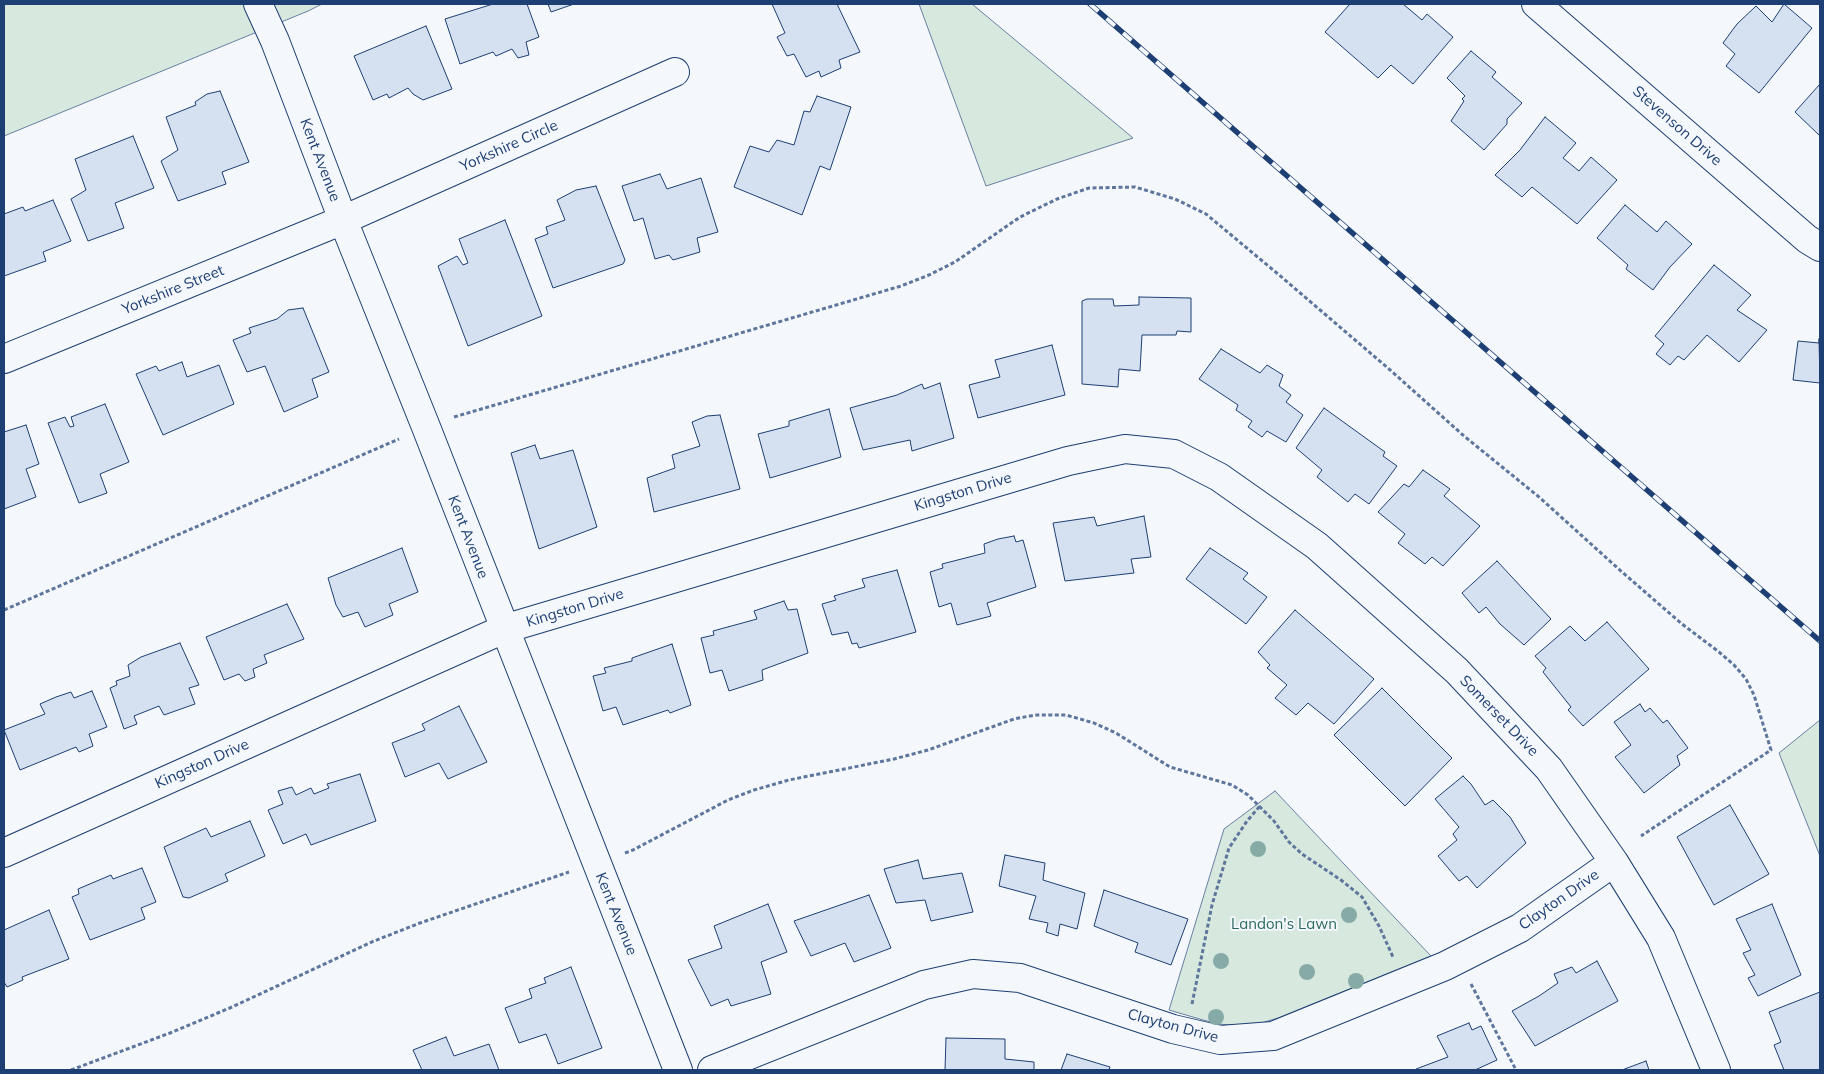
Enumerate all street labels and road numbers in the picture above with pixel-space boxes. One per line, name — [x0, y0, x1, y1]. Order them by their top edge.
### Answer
street label: Stevenson Drive — [1629, 82, 1725, 170]
street label: Kent Avenue — [296, 116, 344, 204]
street label: Yorkshire Circle — [457, 116, 561, 176]
street label: Yorkshire Street — [119, 261, 227, 319]
street label: Kingston Drive — [912, 469, 1014, 515]
street label: Kent Avenue — [444, 493, 492, 581]
street label: Kingston Drive — [524, 585, 626, 631]
street label: Somerset Drive — [1456, 672, 1542, 760]
street label: Kingston Drive — [152, 735, 252, 793]
street label: Clayton Drive — [1516, 866, 1602, 934]
street label: Kent Avenue — [591, 870, 641, 958]
street label: Clayton Drive — [1125, 1005, 1221, 1047]

